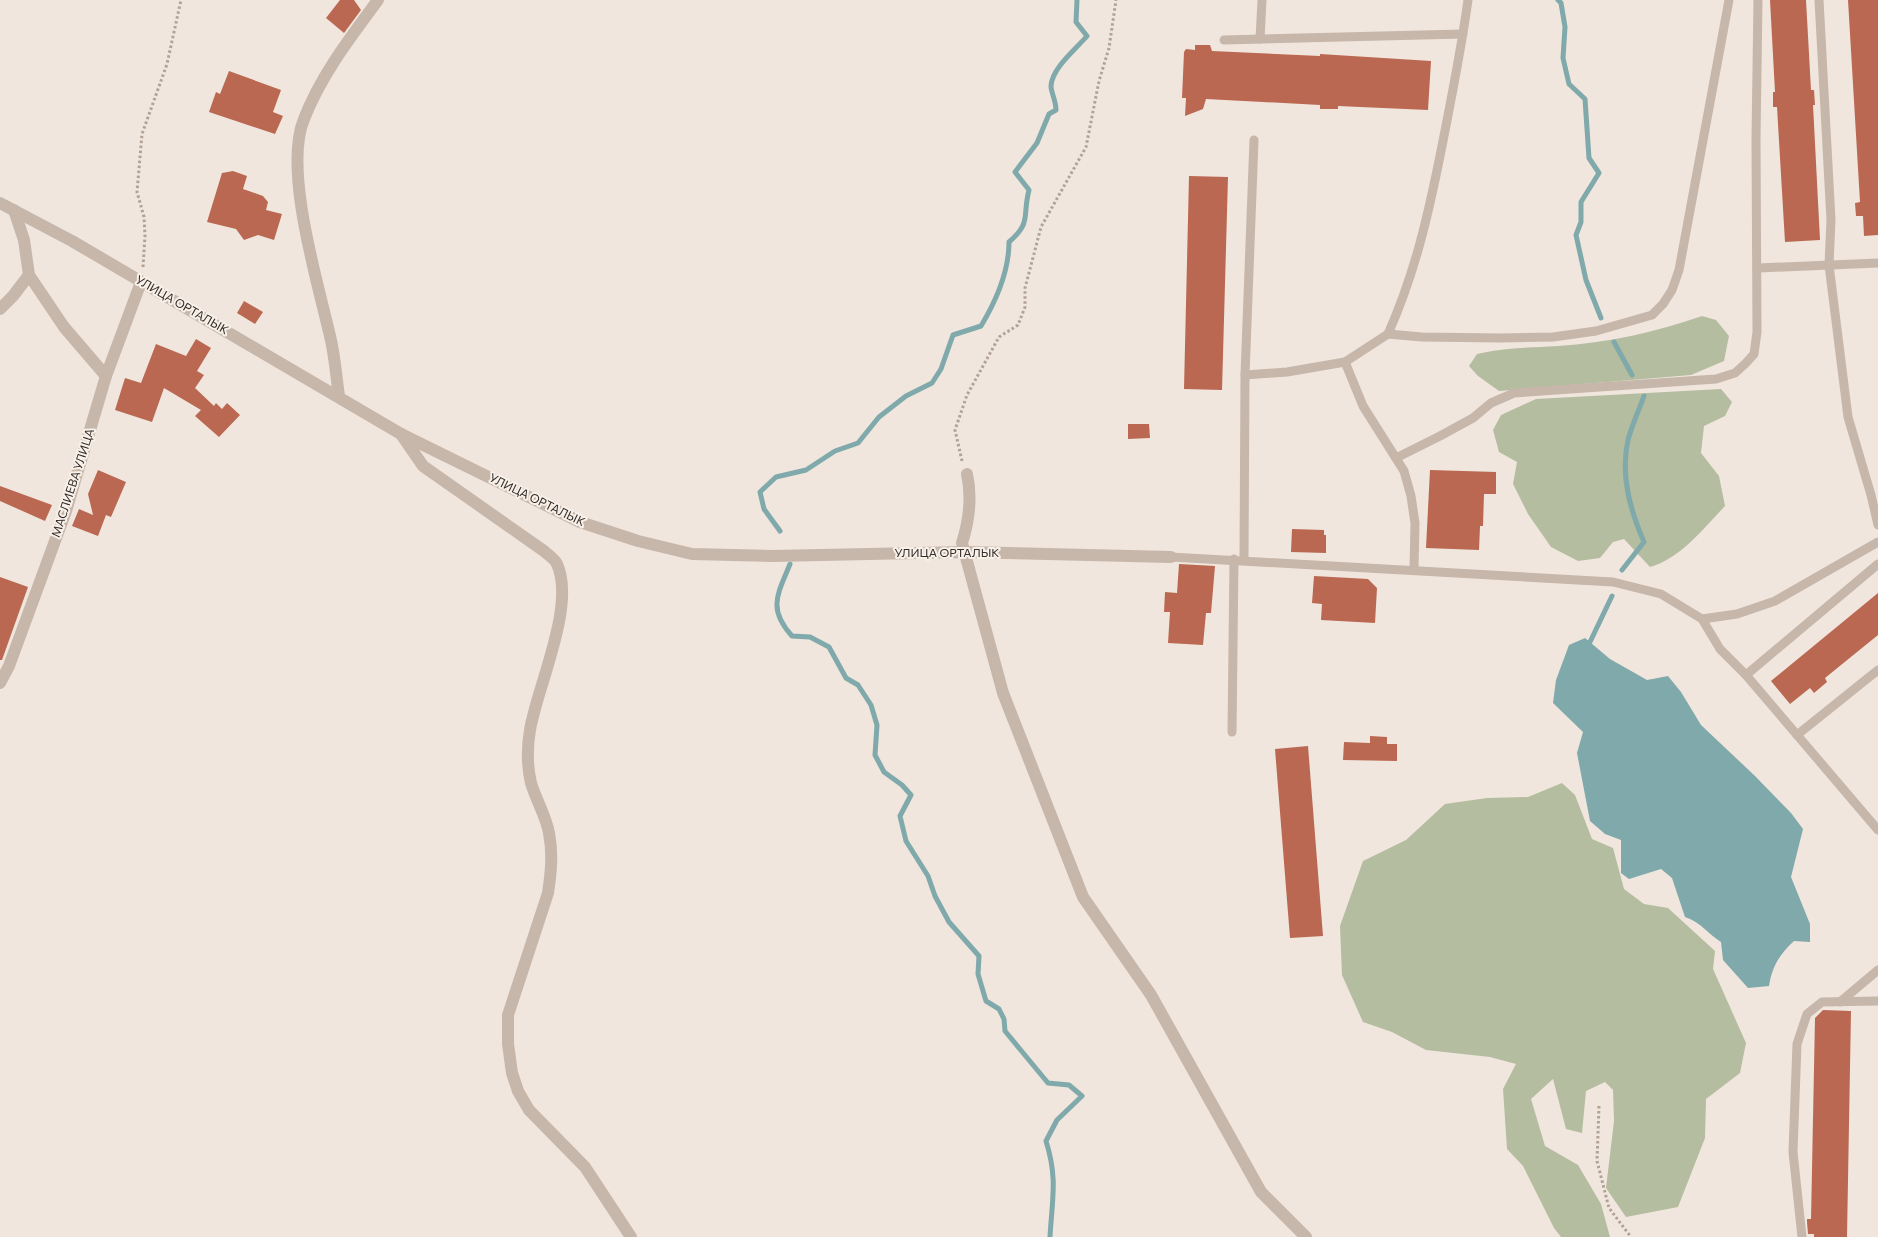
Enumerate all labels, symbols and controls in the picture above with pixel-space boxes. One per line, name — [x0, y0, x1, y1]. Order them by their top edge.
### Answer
street label: УЛИЦА ОРТАЛЫК — [134, 272, 231, 336]
street label: МАСЛИЕВА УЛИЦА — [48, 426, 96, 539]
street label: УЛИЦА ОРТАЛЫК — [487, 470, 588, 528]
street label: УЛИЦА ОРТАЛЫК — [895, 545, 999, 559]

